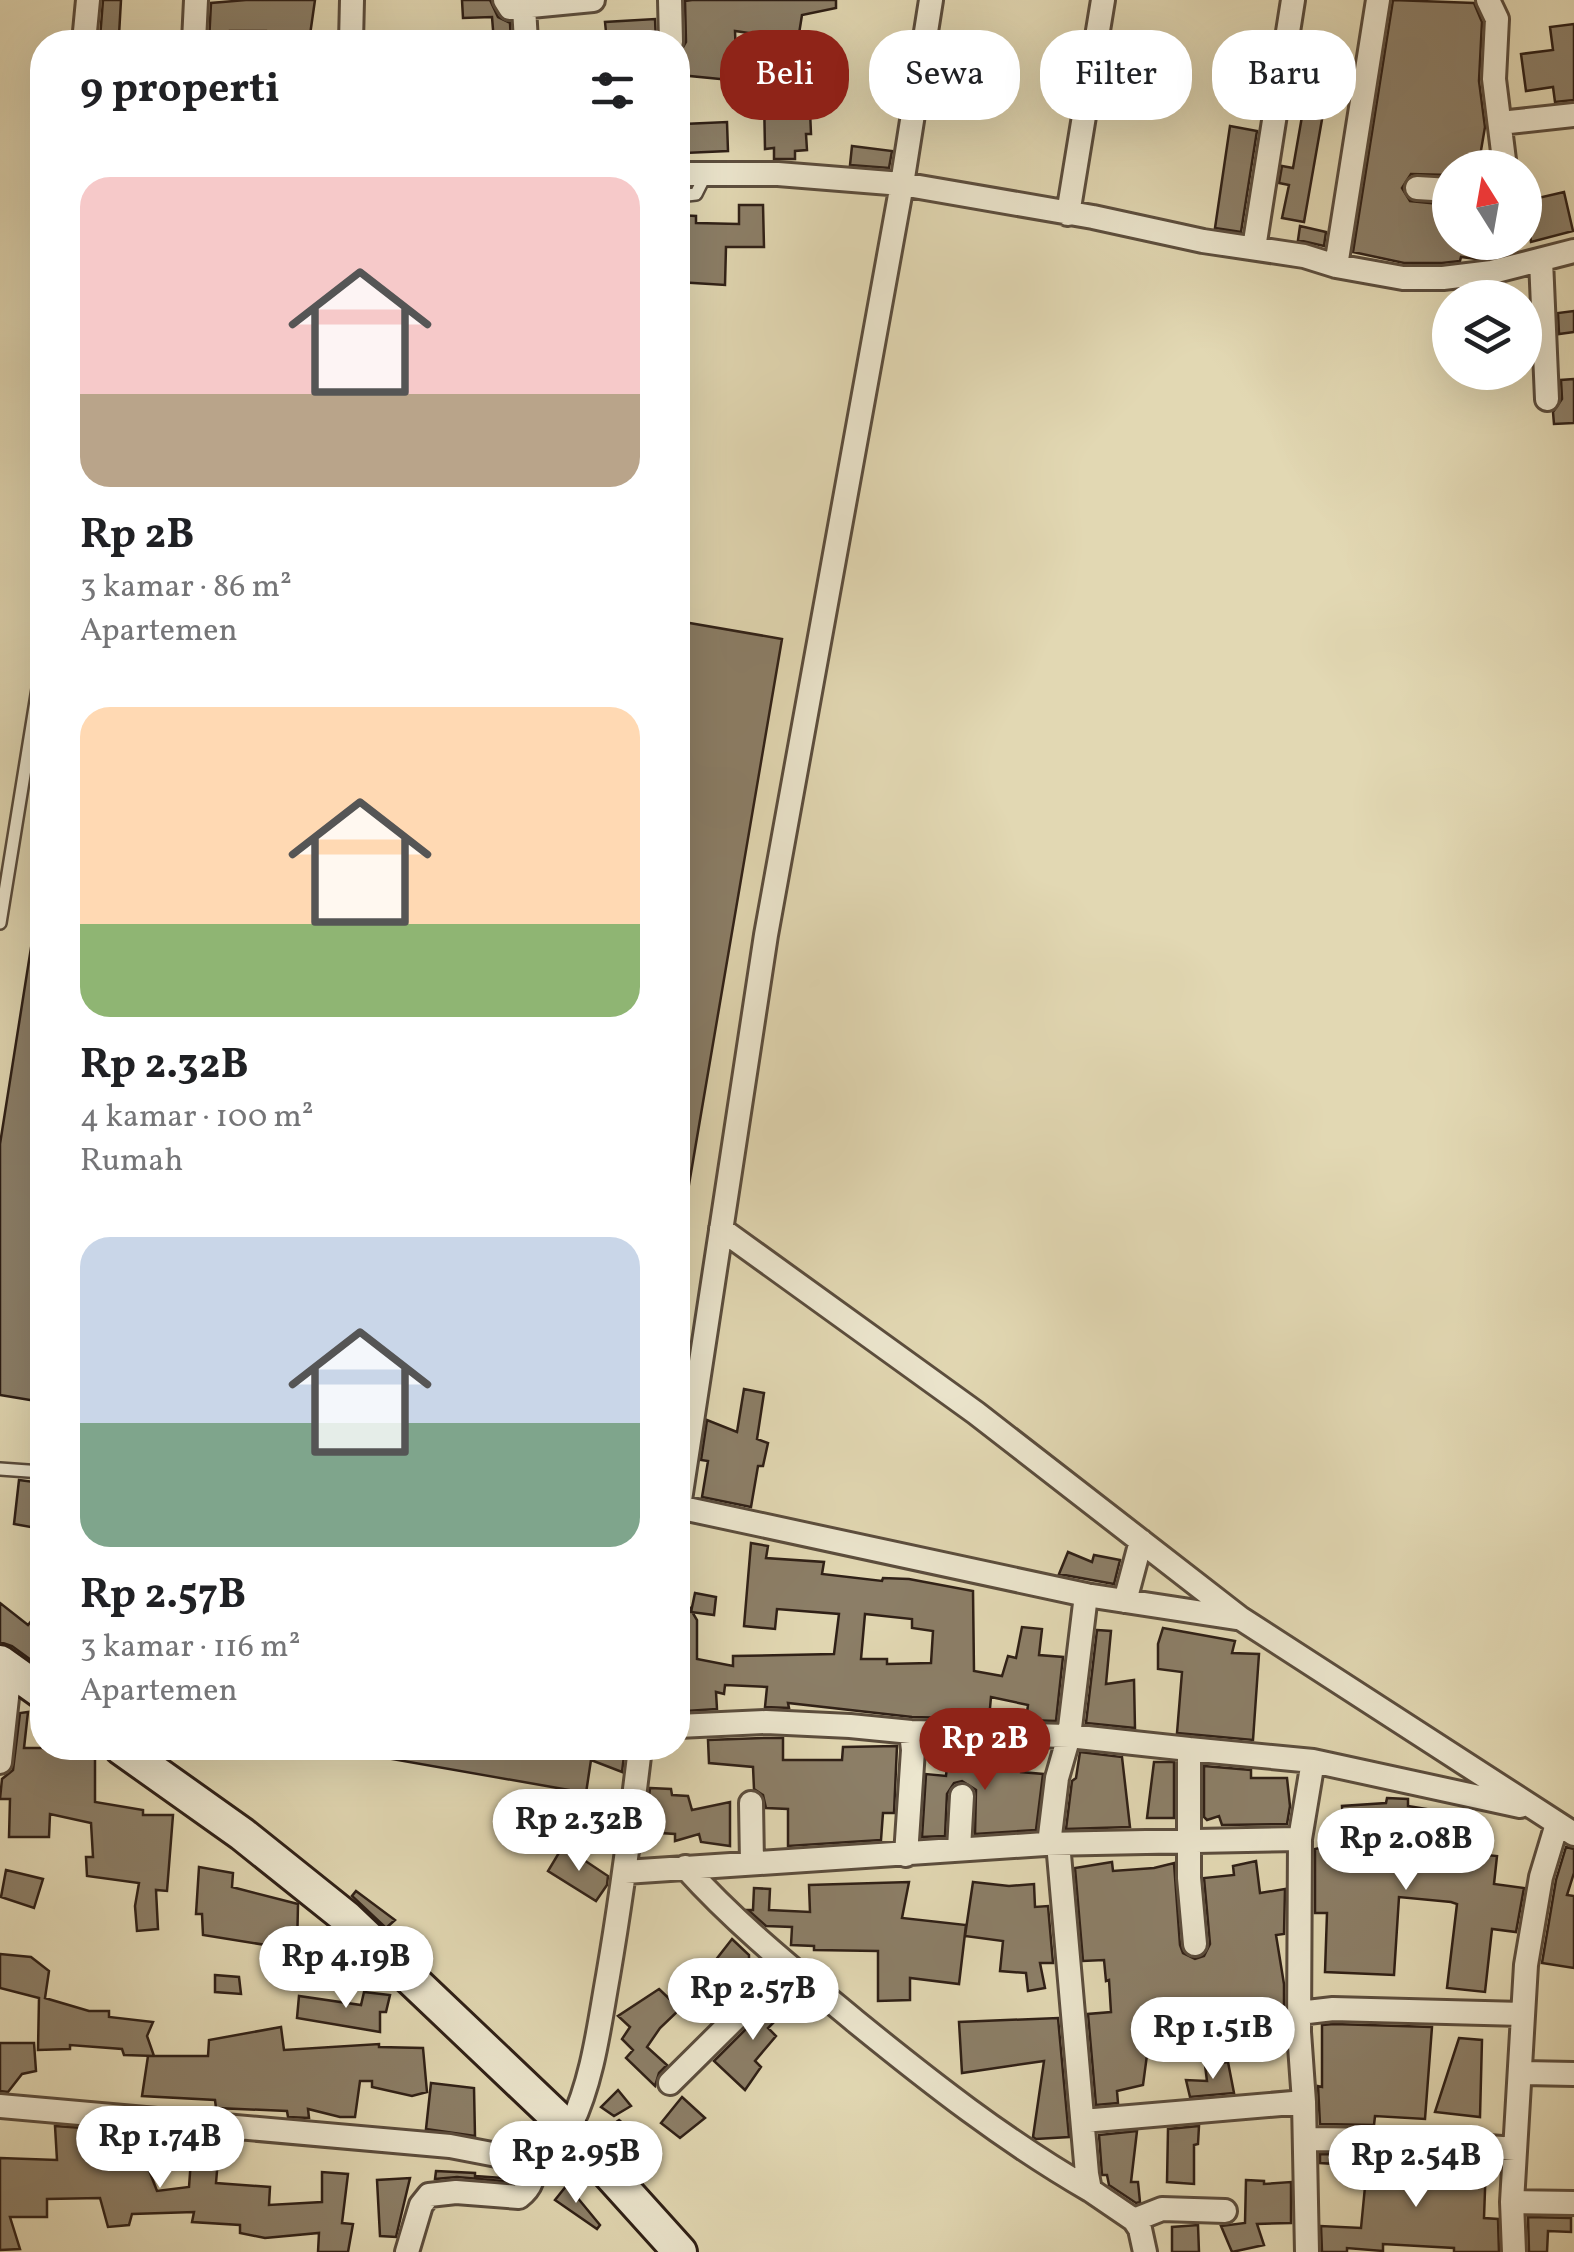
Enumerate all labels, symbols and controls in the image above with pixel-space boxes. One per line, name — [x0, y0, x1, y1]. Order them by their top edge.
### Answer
chip: Beli — [720, 30, 849, 120]
chip: Sewa — [869, 30, 1020, 120]
chip: Filter — [1040, 30, 1192, 120]
chip: Baru — [1212, 30, 1356, 120]
text: 9 properti — [80, 61, 280, 120]
icon: filters — [585, 63, 640, 118]
north arrow — [1432, 150, 1542, 260]
map controls — [1432, 150, 1542, 390]
icon: home — [270, 242, 450, 422]
button: layers — [1432, 280, 1542, 390]
text: Rp 2B — [80, 507, 194, 566]
text: 3 kamar · 86 m² — [80, 566, 292, 610]
text: Apartemen — [80, 610, 238, 654]
icon: home — [270, 772, 450, 952]
text: Rp 2.32B — [80, 1037, 249, 1096]
text: 4 kamar · 100 m² — [80, 1096, 314, 1140]
text: Rumah — [80, 1140, 183, 1184]
icon: home — [270, 1302, 450, 1482]
text: Rp 2.57B — [80, 1567, 246, 1626]
text: 3 kamar · 116 m² — [80, 1626, 301, 1670]
text: Apartemen — [80, 1670, 238, 1714]
pin: Rp 2B — [915, 1708, 1055, 1793]
text: Rp 2B — [941, 1718, 1029, 1762]
pin: Rp 2.32B — [476, 1789, 682, 1874]
text: Rp 2.32B — [515, 1799, 643, 1843]
pin: Rp 2.08B — [1303, 1808, 1509, 1893]
text: Rp 2.08B — [1339, 1818, 1473, 1862]
pin: Rp 4.19B — [243, 1926, 449, 2011]
text: Rp 4.19B — [281, 1936, 411, 1980]
pin: Rp 2.57B — [650, 1958, 856, 2043]
text: Rp 2.57B — [690, 1968, 816, 2012]
pin: Rp 1.51B — [1110, 1997, 1316, 2082]
text: Rp 1.51B — [1153, 2007, 1273, 2051]
pin: Rp 1.74B — [57, 2106, 263, 2191]
text: Rp 1.74B — [98, 2116, 222, 2160]
pin: Rp 2.95B — [473, 2121, 679, 2206]
pin: Rp 2.54B — [1313, 2125, 1519, 2210]
text: Rp 2.95B — [511, 2131, 641, 2175]
text: Rp 2.54B — [1351, 2135, 1481, 2179]

